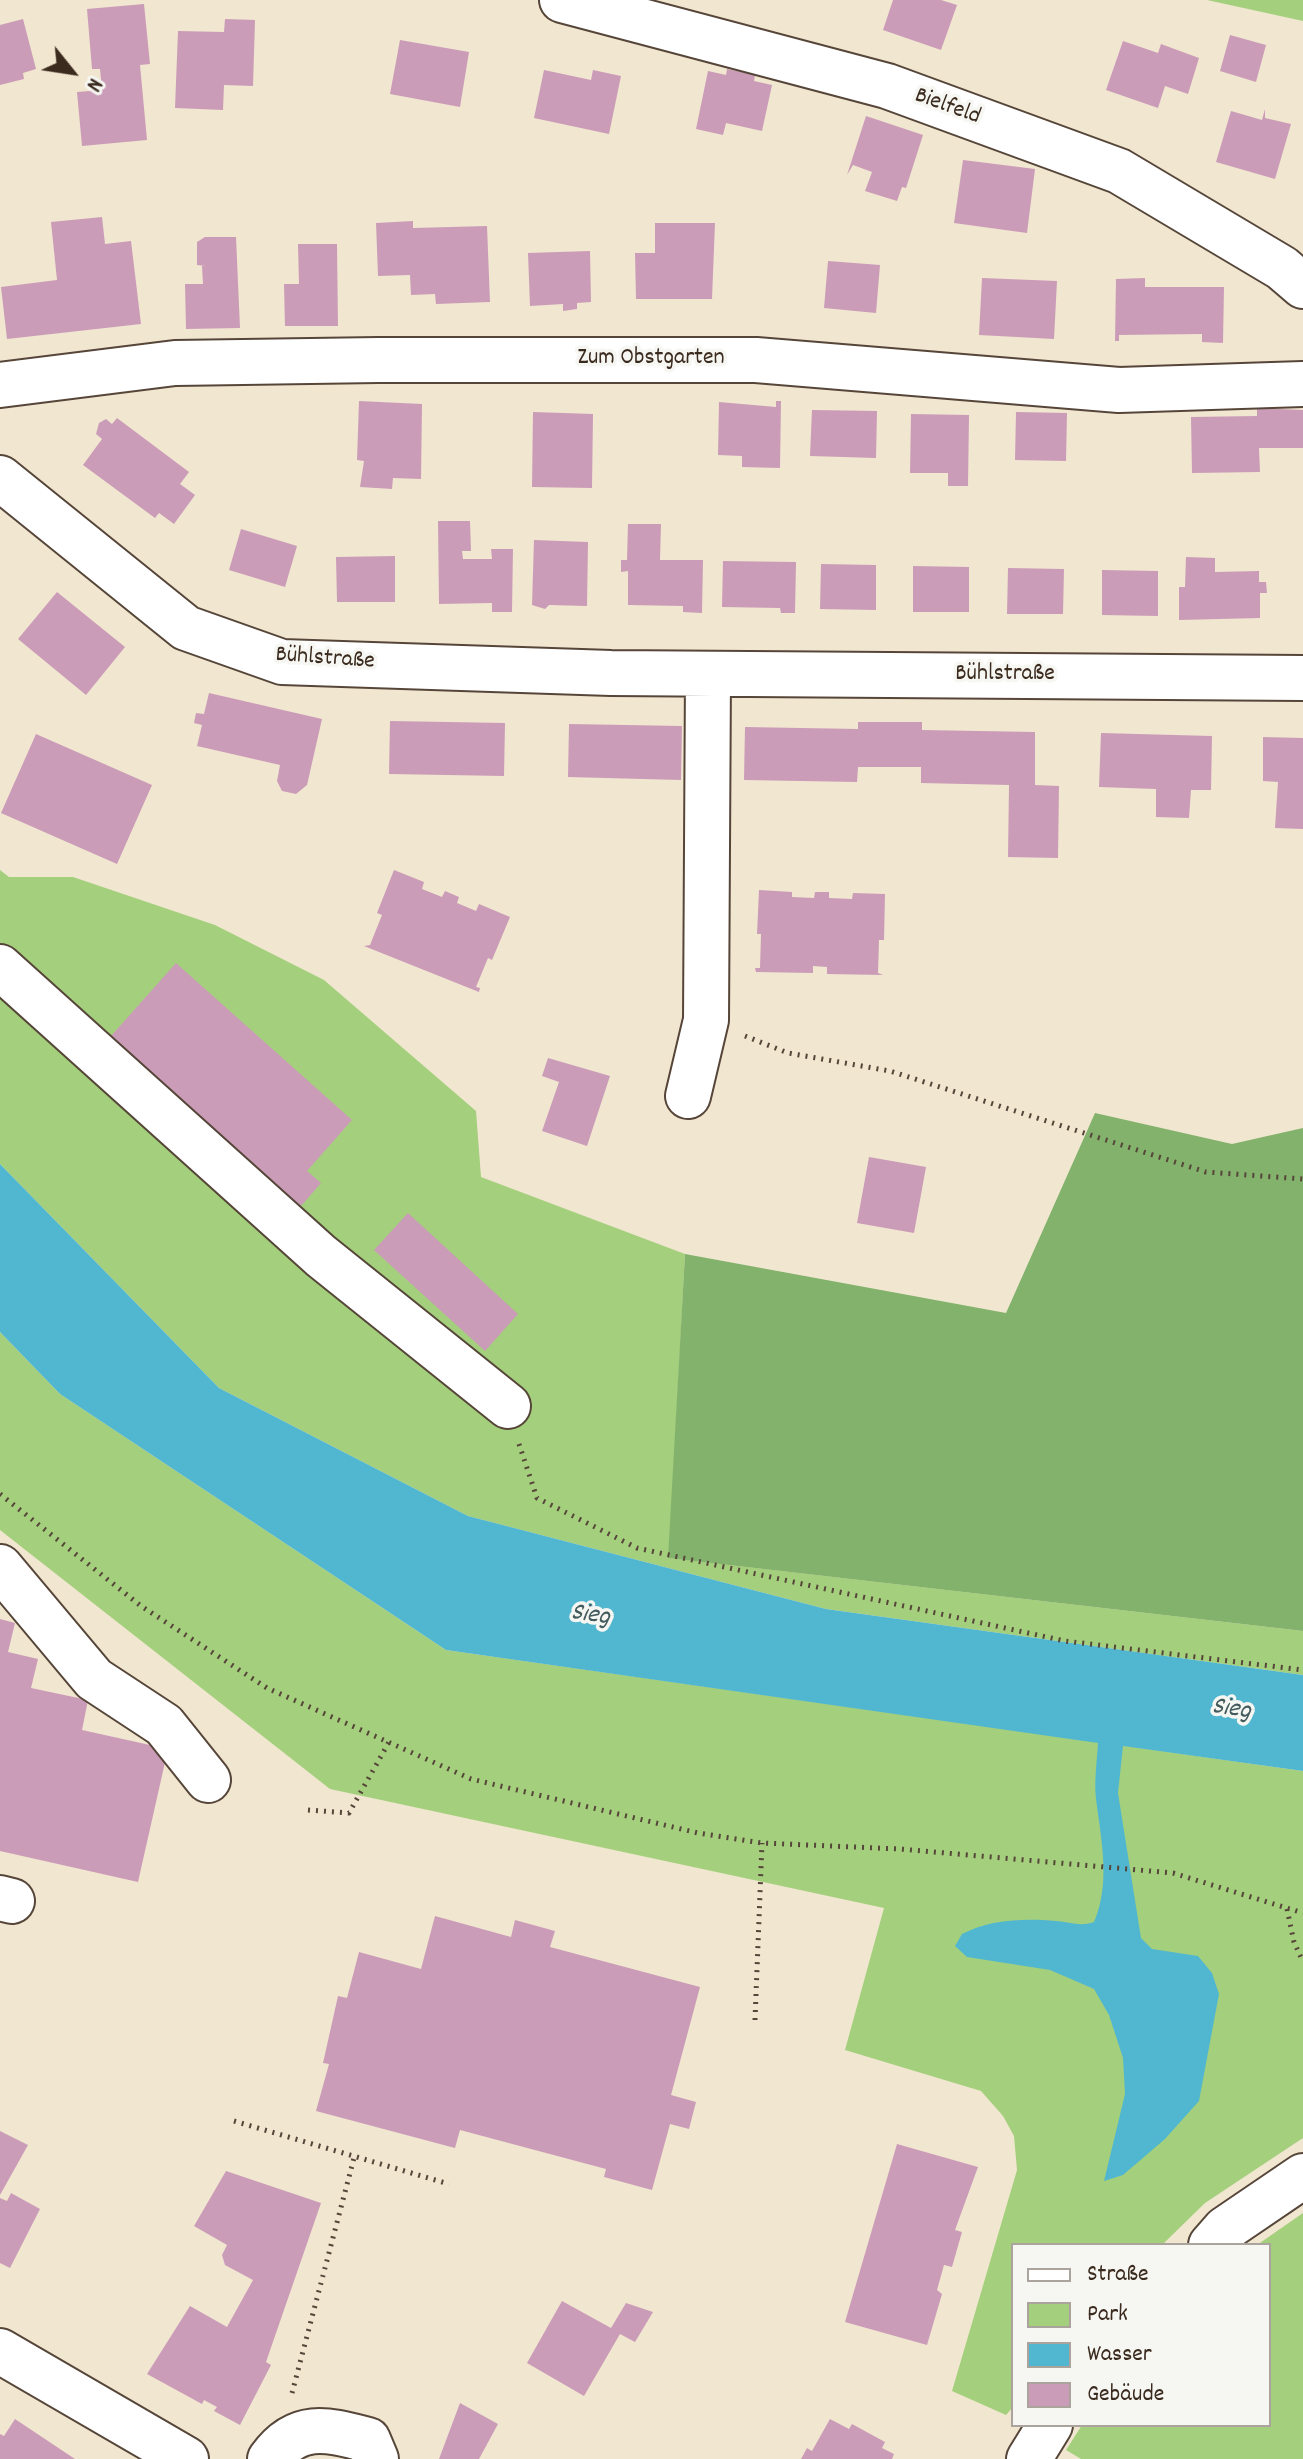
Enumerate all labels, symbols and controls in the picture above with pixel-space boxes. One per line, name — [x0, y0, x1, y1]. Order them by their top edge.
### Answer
north arrow — [32, 32, 112, 112]
text: N — [77, 72, 109, 97]
street label: Bielfeld — [910, 83, 984, 133]
street label: Zum Obstgarten — [577, 346, 725, 374]
street label: Bühlstraße — [274, 642, 376, 678]
street label: Bühlstraße — [955, 662, 1055, 690]
water label: Sieg — [568, 1599, 612, 1635]
water label: Sieg — [1209, 1693, 1253, 1729]
legend — [1011, 2243, 1271, 2427]
text: Straße — [1087, 2258, 1149, 2292]
text: Park — [1087, 2298, 1128, 2332]
text: Wasser — [1087, 2338, 1152, 2372]
text: Gebäude — [1087, 2378, 1164, 2412]

